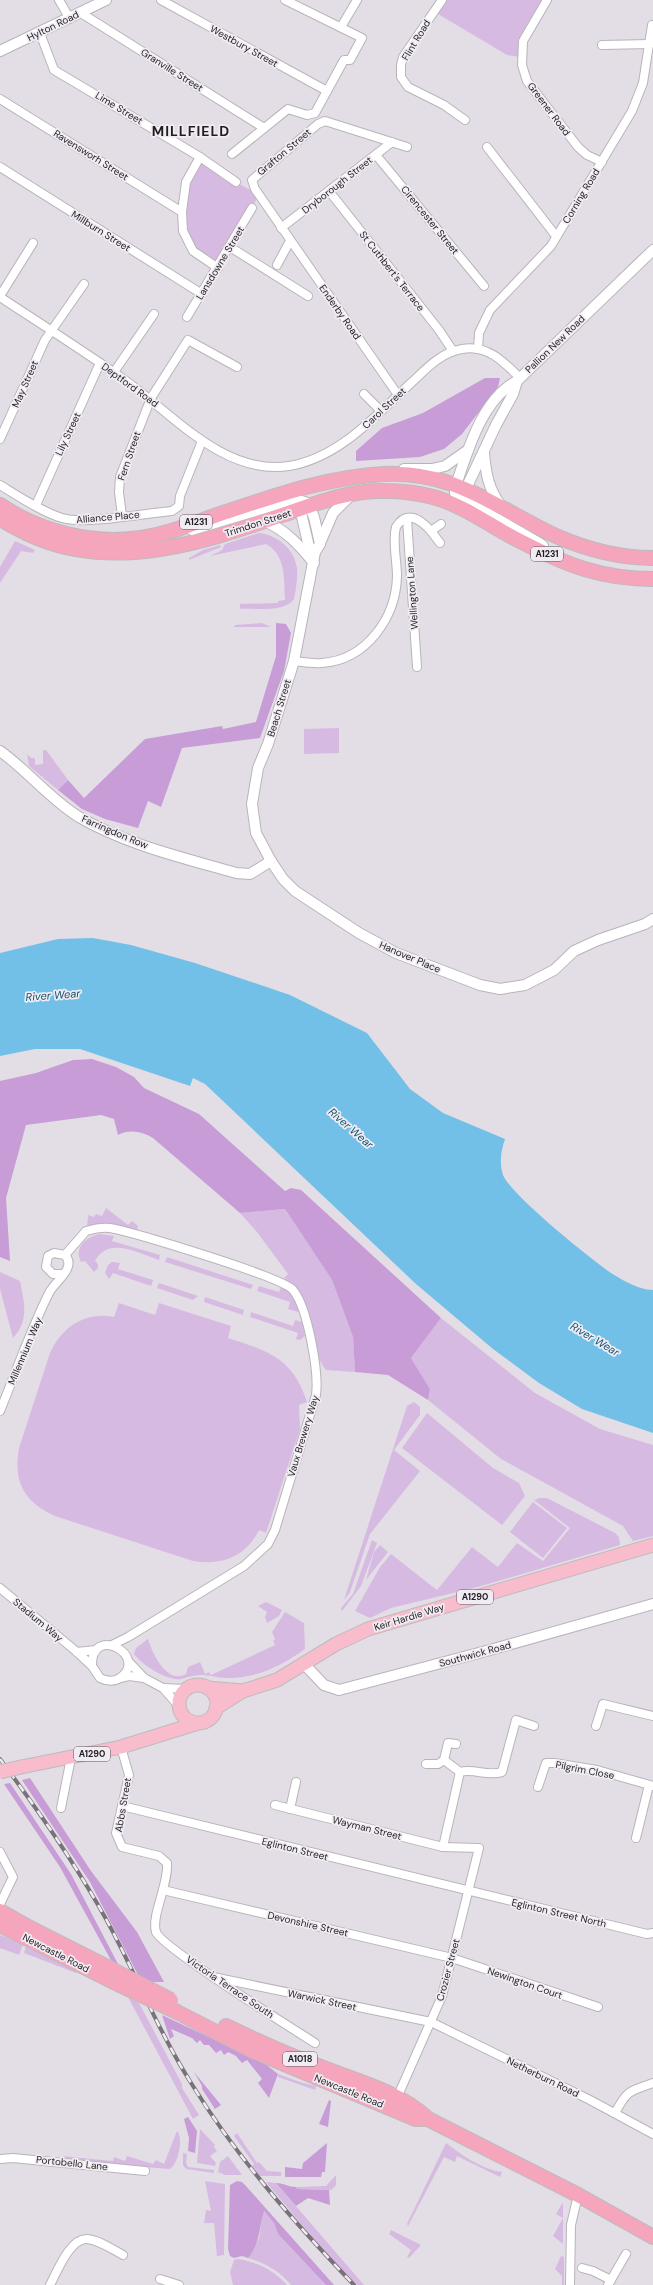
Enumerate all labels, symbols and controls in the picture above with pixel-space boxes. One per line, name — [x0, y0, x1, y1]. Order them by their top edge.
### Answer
street label: Hylton Road — [25, 8, 81, 44]
street label: Flint Road — [399, 17, 433, 63]
street label: Westbury Street — [208, 22, 280, 70]
street label: Granville Street — [138, 46, 206, 94]
street label: Greener Road — [525, 80, 573, 138]
street label: Lime Street — [93, 89, 145, 127]
district label: MILLFIELD — [152, 122, 230, 140]
street label: Grafton Street — [254, 126, 314, 178]
street label: Ravensworh Street — [51, 127, 131, 183]
street label: Dryborough Street — [299, 153, 375, 217]
street label: Corning Road — [559, 166, 603, 226]
street label: Cirencester Street — [398, 183, 462, 257]
street label: Millburn Street — [69, 208, 133, 254]
street label: Lansdowne Street — [193, 224, 247, 302]
street label: St Cuthbert's Terrace — [357, 228, 428, 314]
street label: Enderby Road — [316, 282, 364, 342]
street label: Pallion New Road — [522, 312, 588, 376]
street label: May Street — [9, 358, 41, 410]
street label: Deptford Road — [99, 360, 161, 410]
street label: Carol Street — [359, 384, 409, 432]
street label: Lily Street — [52, 410, 84, 458]
street label: Fern Street — [115, 430, 144, 482]
street label: Trimdon Street — [223, 506, 293, 540]
street label: Alliance Place — [76, 508, 141, 526]
road number: A1231 — [180, 515, 212, 529]
road number: A1231 — [531, 547, 563, 561]
street label: Wellington Lane — [403, 556, 421, 630]
street label: Beach Street — [264, 678, 294, 738]
street label: Farringdon Row — [80, 812, 151, 852]
street label: Hanover Place — [377, 938, 443, 976]
water label: River Wear — [25, 986, 82, 1004]
water label: River Wear — [326, 1105, 377, 1152]
street label: Millennium Way — [5, 1315, 45, 1387]
water label: River Wear — [568, 1319, 623, 1360]
street label: Vaux Brewery Way — [284, 1393, 322, 1479]
road number: A1290 — [457, 1590, 493, 1604]
street label: Stadium Way — [10, 1595, 66, 1645]
street label: Keir Hardie Way — [372, 1600, 446, 1634]
street label: Southwick Road — [438, 1638, 512, 1670]
road number: A1290 — [74, 1747, 110, 1761]
street label: Pilgrim Close — [554, 1758, 616, 1782]
street label: Abbs Street — [112, 1777, 134, 1833]
street label: Wayman Street — [331, 1813, 403, 1843]
street label: Eglinton Street — [260, 1834, 330, 1864]
street label: Eglinton Street North — [510, 1896, 608, 1930]
street label: Devonshire Street — [266, 1908, 350, 1940]
street label: Newcastle Road — [20, 1931, 92, 1975]
street label: Crozier Street — [433, 1937, 463, 2003]
street label: Victoria Terrace South — [184, 1953, 277, 2021]
street label: Newington Court — [486, 1964, 564, 2002]
street label: Warwick Street — [286, 1986, 358, 2014]
road number: A1018 — [283, 2052, 317, 2066]
street label: Netherburn Road — [505, 2054, 581, 2100]
street label: Newcastle Road — [312, 2071, 386, 2111]
street label: Portobello Lane — [36, 2153, 109, 2173]

